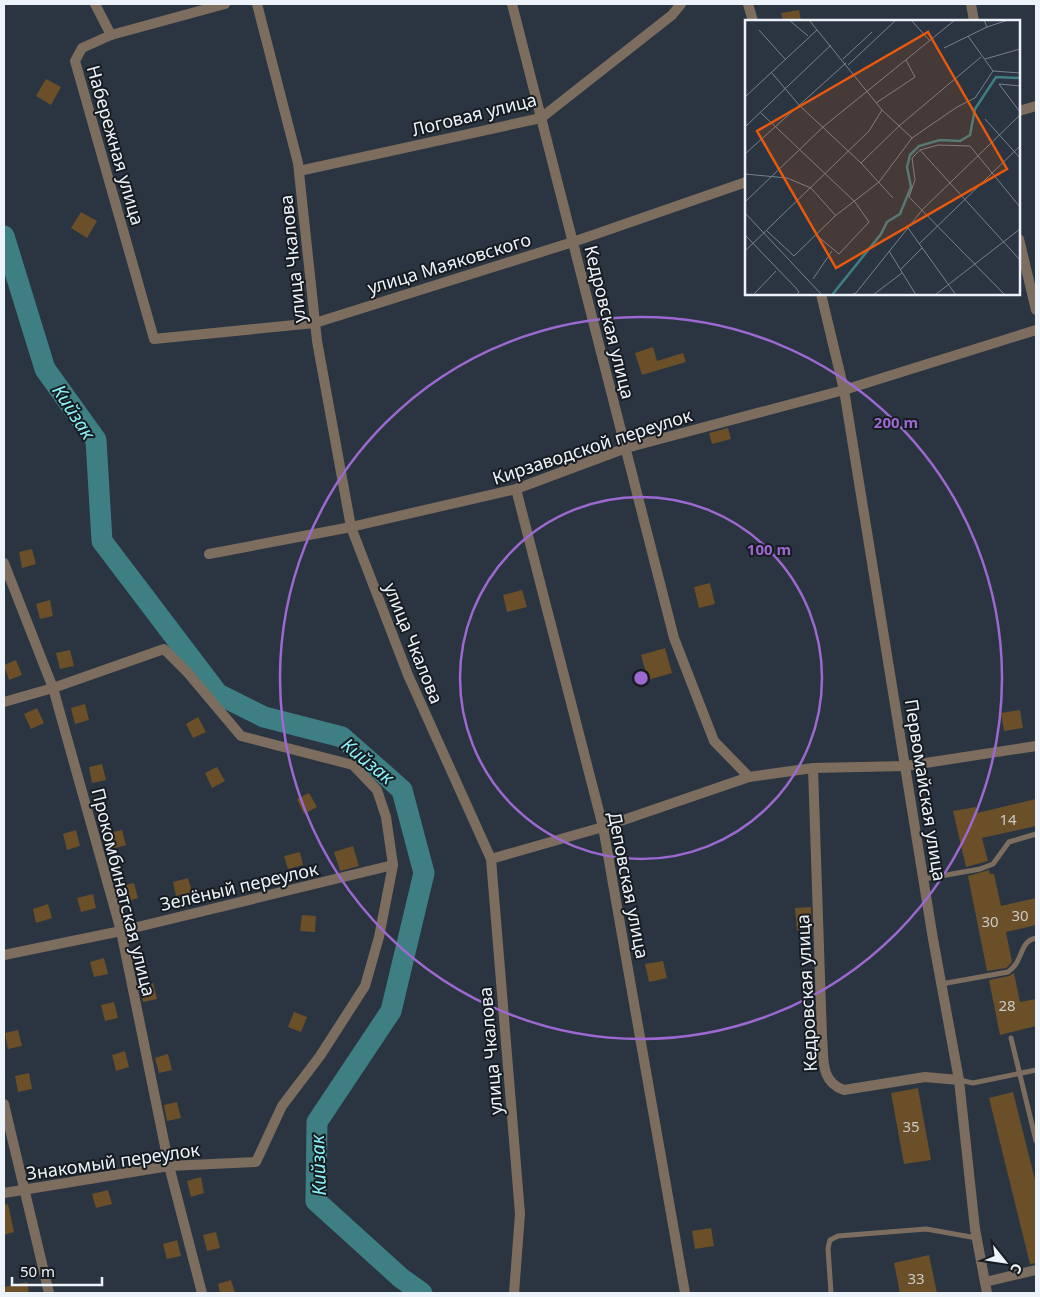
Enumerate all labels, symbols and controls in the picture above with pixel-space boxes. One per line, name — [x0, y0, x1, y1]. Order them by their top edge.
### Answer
inset map — [745, 20, 1020, 295]
street label: Набережная улица — [82, 62, 150, 228]
street label: Логовая улица — [409, 87, 539, 141]
street label: улица Чкалова — [273, 194, 311, 324]
street label: улица Маяковского — [364, 227, 534, 299]
street label: Кедровская улица — [579, 243, 641, 401]
water label: Кийзак — [47, 379, 102, 446]
street label: Кирзаводской переулок — [489, 402, 695, 490]
text: 200 m — [874, 412, 918, 432]
text: 100 m — [747, 539, 791, 559]
street label: улица Чкалова — [379, 579, 449, 707]
centre of rings — [632, 669, 650, 687]
street label: Первомайская улица — [900, 697, 952, 883]
water label: Кийзак — [336, 732, 401, 791]
street label: Прокомбинатская улица — [87, 785, 161, 999]
house number: 14 — [999, 809, 1017, 829]
street label: Деповская улица — [603, 810, 655, 960]
street label: Зелёный переулок — [158, 856, 321, 916]
house number: 30 — [1011, 905, 1029, 925]
house number: 30 — [981, 911, 999, 931]
street label: Кедровская улица — [790, 914, 822, 1072]
street label: улица Чкалова — [472, 986, 508, 1116]
house number: 28 — [998, 995, 1016, 1015]
house number: 35 — [902, 1116, 920, 1136]
water label: Кийзак — [304, 1133, 332, 1196]
street label: Знакомый переулок — [25, 1137, 202, 1185]
north arrow — [980, 1237, 1030, 1287]
scale bar — [12, 1254, 102, 1286]
text: С — [1006, 1260, 1027, 1277]
text: 50 m — [20, 1261, 55, 1281]
house number: 33 — [907, 1268, 925, 1288]

